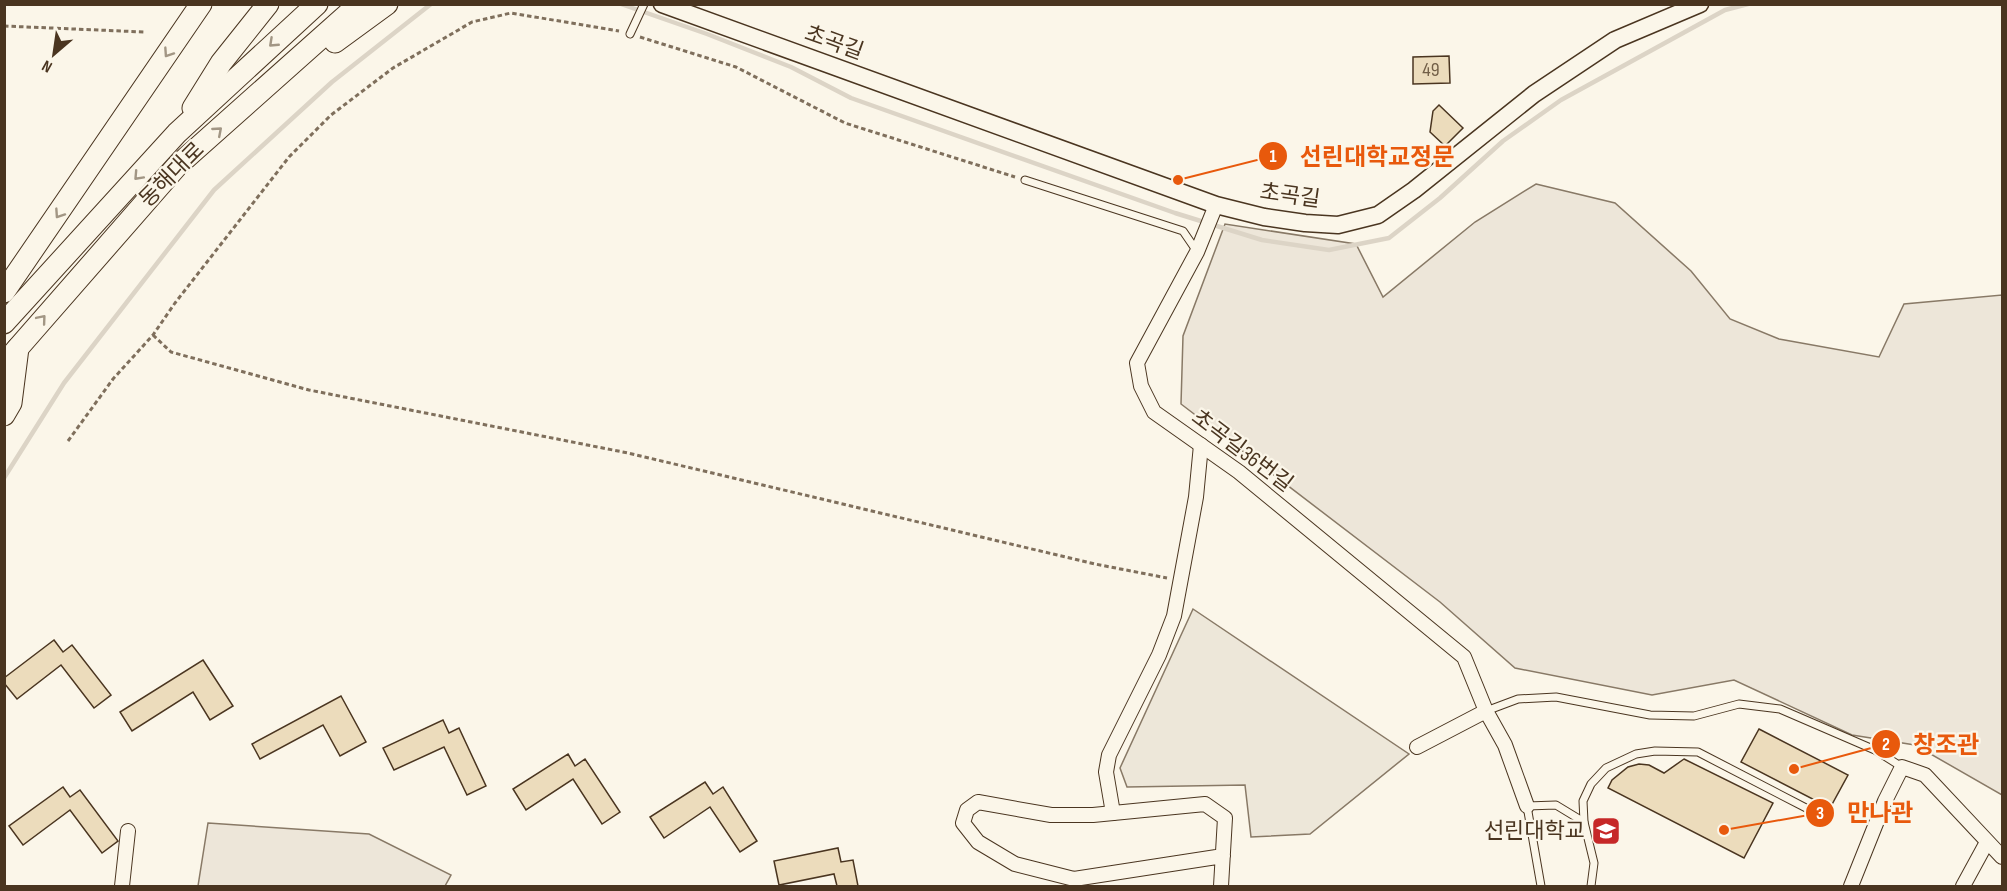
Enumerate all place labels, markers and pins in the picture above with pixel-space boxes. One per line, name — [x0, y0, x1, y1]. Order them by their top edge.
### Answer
callout: 선린대학교정문 — [1258, 135, 1467, 177]
callout: 창조관 — [1871, 723, 1991, 765]
callout: 만나관 — [1805, 792, 1925, 834]
school or university icon: 선린대학교 — [1590, 815, 1622, 847]
place label: 선린대학교 — [1484, 818, 1585, 845]

